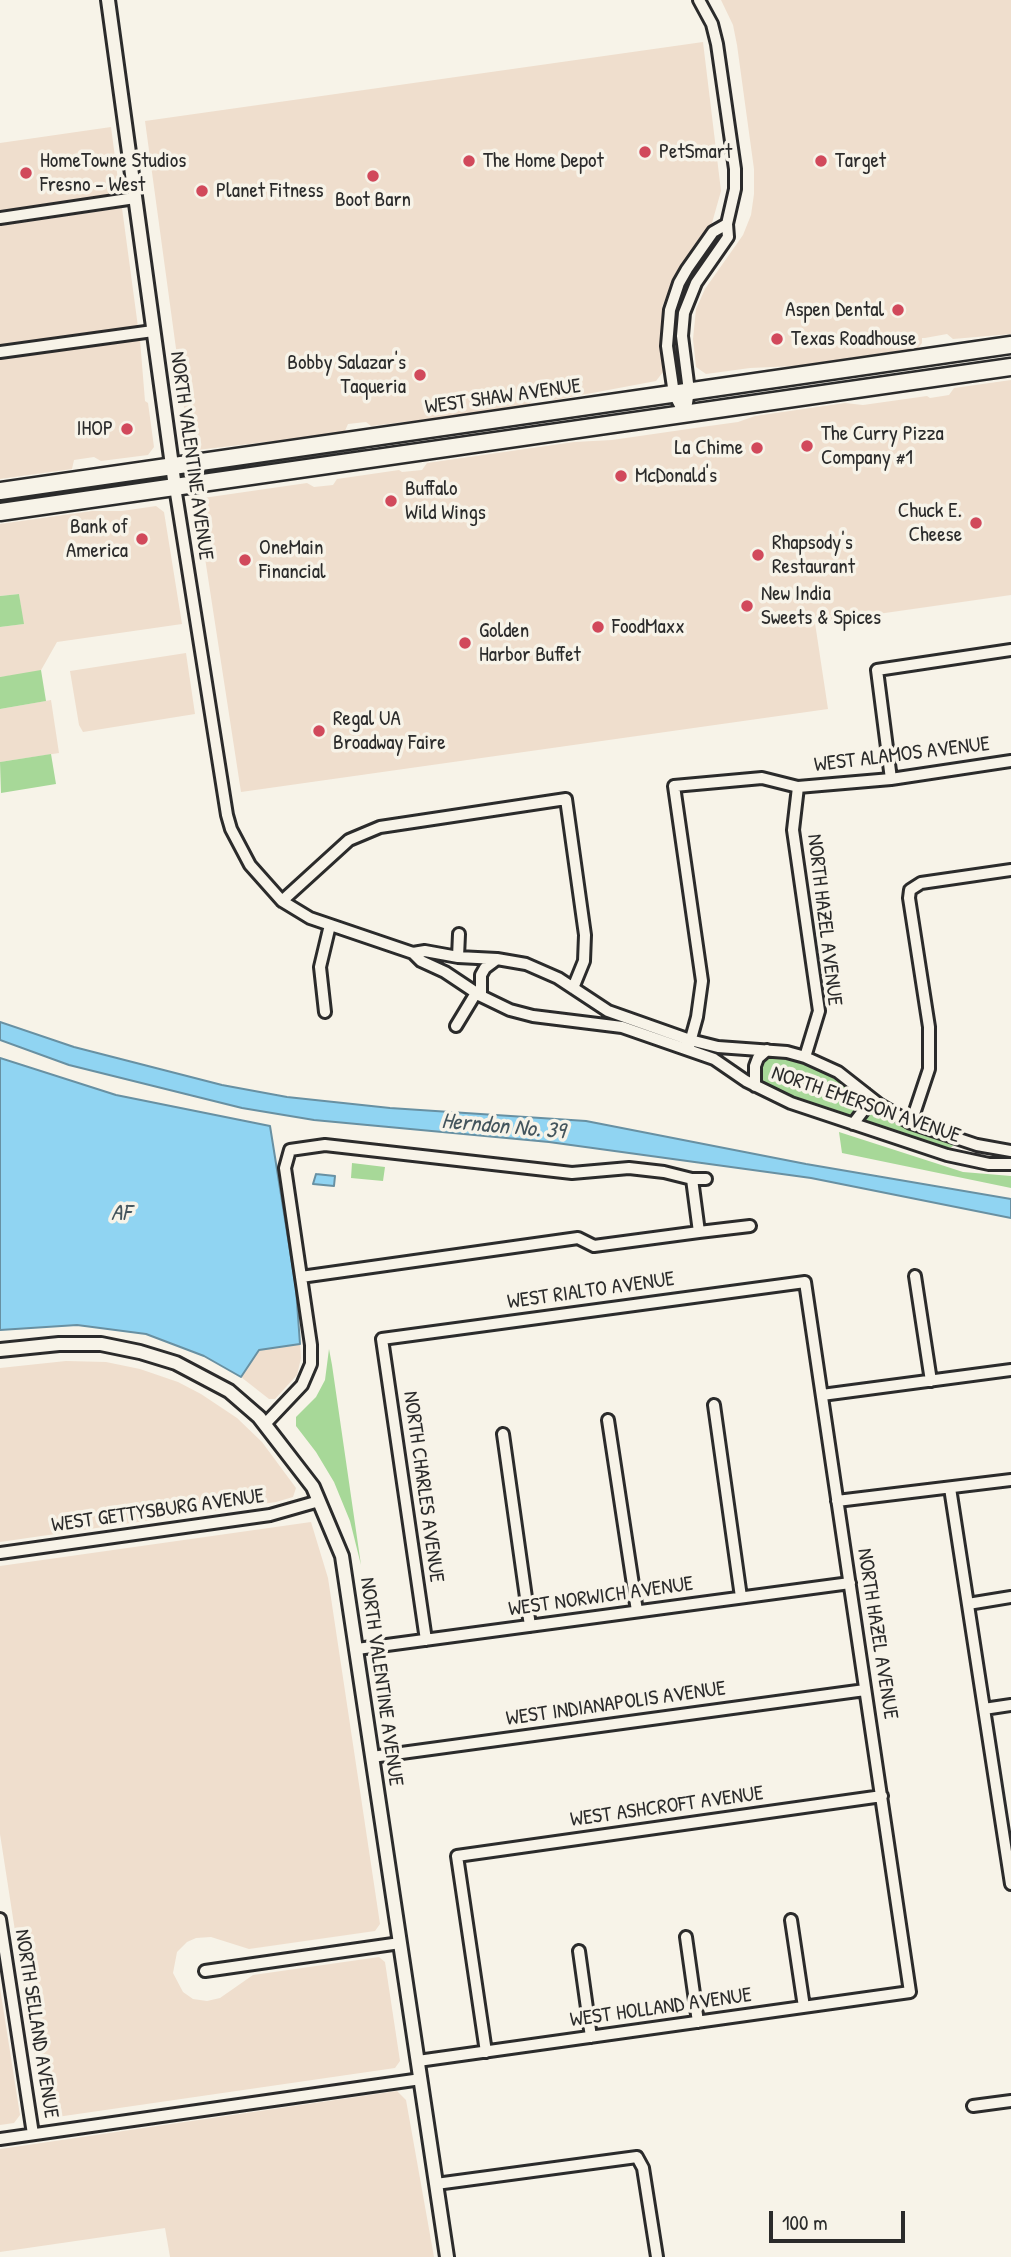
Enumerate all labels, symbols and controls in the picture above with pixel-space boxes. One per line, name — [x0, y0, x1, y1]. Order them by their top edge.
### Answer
place label: PetSmart — [659, 139, 732, 165]
marker: PetSmart — [637, 144, 653, 160]
place label: HomeTowne Studios Fresno - West — [40, 148, 186, 198]
place label: The Home Depot — [483, 148, 604, 174]
place label: Target — [835, 148, 886, 174]
marker: The Home Depot — [461, 153, 477, 169]
marker: Target — [813, 153, 829, 169]
marker: HomeTowne Studios Fresno - West — [18, 165, 34, 181]
marker: Boot Barn — [365, 168, 381, 184]
place label: Planet Fitness — [216, 178, 324, 204]
marker: Planet Fitness — [194, 183, 210, 199]
place label: Boot Barn — [335, 187, 411, 213]
place label: Aspen Dental — [785, 297, 884, 323]
marker: Aspen Dental — [890, 302, 906, 318]
place label: Texas Roadhouse — [791, 326, 916, 352]
marker: Texas Roadhouse — [769, 331, 785, 347]
street label: NORTH VALENTINE AVENUE — [164, 350, 218, 562]
place label: Bobby Salazar's Taqueria — [287, 350, 406, 400]
marker: Bobby Salazar's Taqueria — [412, 367, 428, 383]
street label: WEST SHAW AVENUE — [423, 374, 583, 420]
place label: IHOP — [76, 416, 113, 442]
marker: IHOP — [119, 421, 135, 437]
place label: The Curry Pizza Company #1 — [821, 421, 944, 471]
place label: La Chime — [674, 435, 743, 461]
marker: The Curry Pizza Company #1 — [799, 438, 815, 454]
marker: La Chime — [749, 440, 765, 456]
place label: McDonald's — [635, 463, 717, 489]
marker: McDonald's — [613, 468, 629, 484]
place label: Buffalo Wild Wings — [405, 476, 486, 526]
marker: Buffalo Wild Wings — [383, 493, 399, 509]
place label: Chuck E. Cheese — [898, 498, 962, 548]
place label: Bank of America — [66, 514, 128, 564]
marker: Chuck E. Cheese — [968, 515, 984, 531]
place label: Rhapsody's Restaurant — [772, 530, 855, 580]
marker: Bank of America — [134, 531, 150, 547]
place label: OneMain Financial — [259, 535, 325, 585]
marker: Rhapsody's Restaurant — [750, 547, 766, 563]
marker: OneMain Financial — [237, 552, 253, 568]
place label: New India Sweets & Spices — [761, 581, 881, 631]
marker: New India Sweets & Spices — [739, 598, 755, 614]
place label: FoodMaxx — [612, 614, 685, 640]
place label: Golden Harbor Buffet — [479, 618, 581, 668]
marker: FoodMaxx — [590, 619, 606, 635]
marker: Golden Harbor Buffet — [457, 635, 473, 651]
place label: Regal UA Broadway Faire — [333, 706, 446, 756]
marker: Regal UA Broadway Faire — [311, 723, 327, 739]
street label: WEST ALAMOS AVENUE — [813, 732, 991, 778]
street label: NORTH HAZEL AVENUE — [801, 833, 847, 1007]
street label: NORTH EMERSON AVENUE — [768, 1061, 964, 1149]
water label: Herndon No. 39 — [440, 1108, 566, 1146]
water label: AF — [111, 1200, 131, 1228]
street label: WEST RIALTO AVENUE — [506, 1267, 676, 1315]
street label: NORTH CHARLES AVENUE — [397, 1390, 449, 1584]
street label: WEST GETTYSBURG AVENUE — [50, 1484, 266, 1538]
street label: NORTH HAZEL AVENUE — [851, 1547, 903, 1721]
street label: WEST NORWICH AVENUE — [507, 1572, 695, 1622]
street label: NORTH VALENTINE AVENUE — [354, 1576, 408, 1788]
street label: WEST INDIANAPOLIS AVENUE — [505, 1676, 727, 1732]
street label: WEST ASHCROFT AVENUE — [569, 1781, 765, 1833]
street label: NORTH SELLAND AVENUE — [9, 1928, 63, 2120]
street label: WEST HOLLAND AVENUE — [569, 1983, 753, 2033]
scale bar — [773, 2198, 909, 2242]
text: 100 m — [782, 2208, 828, 2237]

